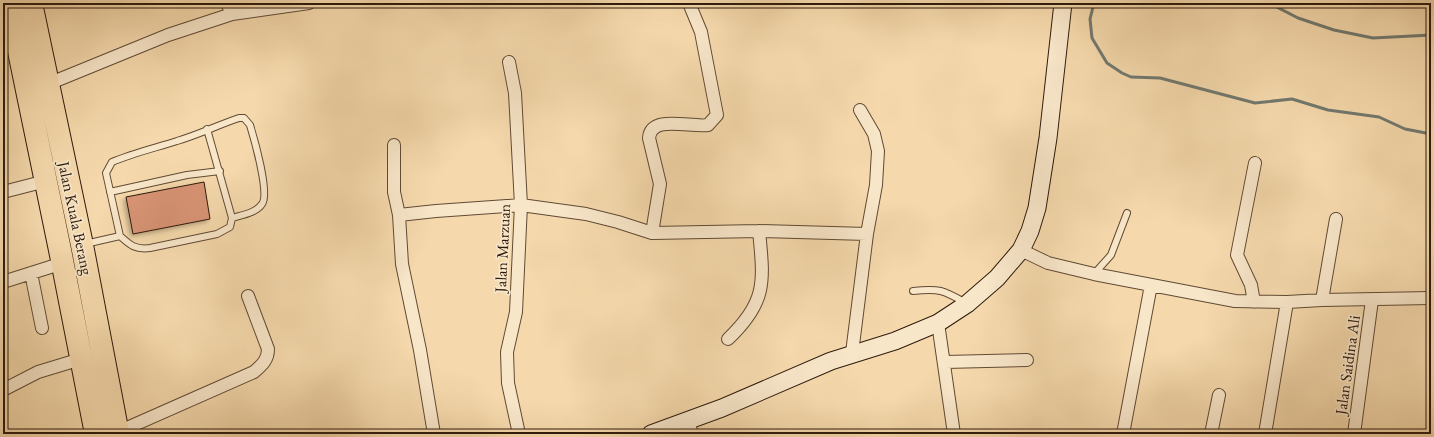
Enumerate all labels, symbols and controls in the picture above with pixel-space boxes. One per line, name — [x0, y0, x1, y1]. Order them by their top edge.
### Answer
street label: Jalan Kuala Berang — [53, 157, 98, 278]
street label: Jalan Marzuan — [490, 203, 515, 295]
street label: Jalan Saidina Ali — [1330, 314, 1365, 418]

